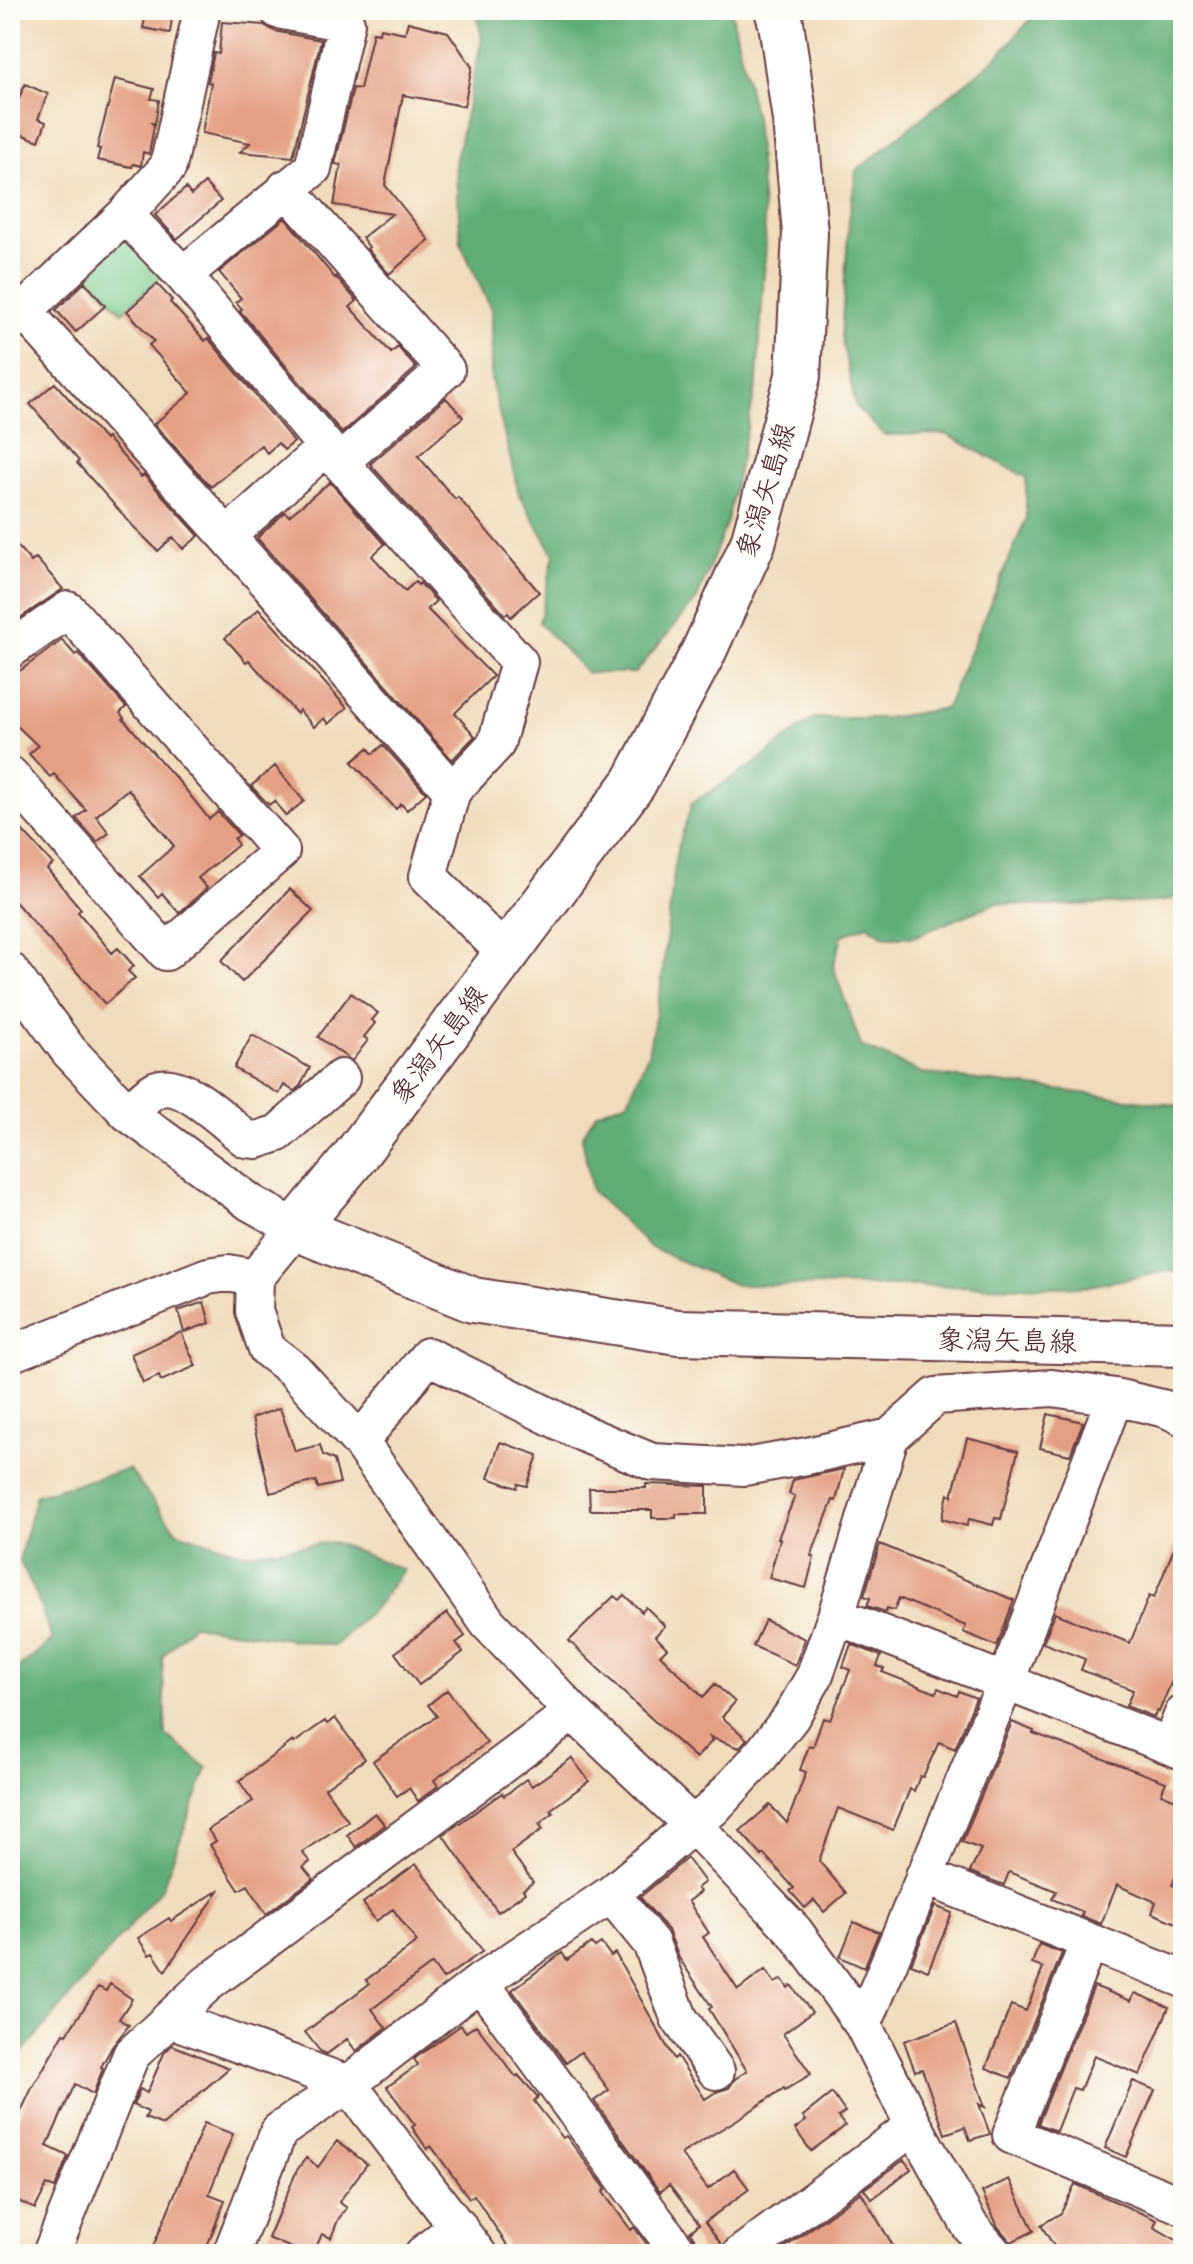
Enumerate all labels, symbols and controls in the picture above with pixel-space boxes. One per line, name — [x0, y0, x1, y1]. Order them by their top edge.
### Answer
street label: 象潟矢島線 — [728, 418, 803, 562]
street label: 象潟矢島線 — [382, 978, 495, 1111]
street label: 象潟矢島線 — [937, 1322, 1077, 1359]

